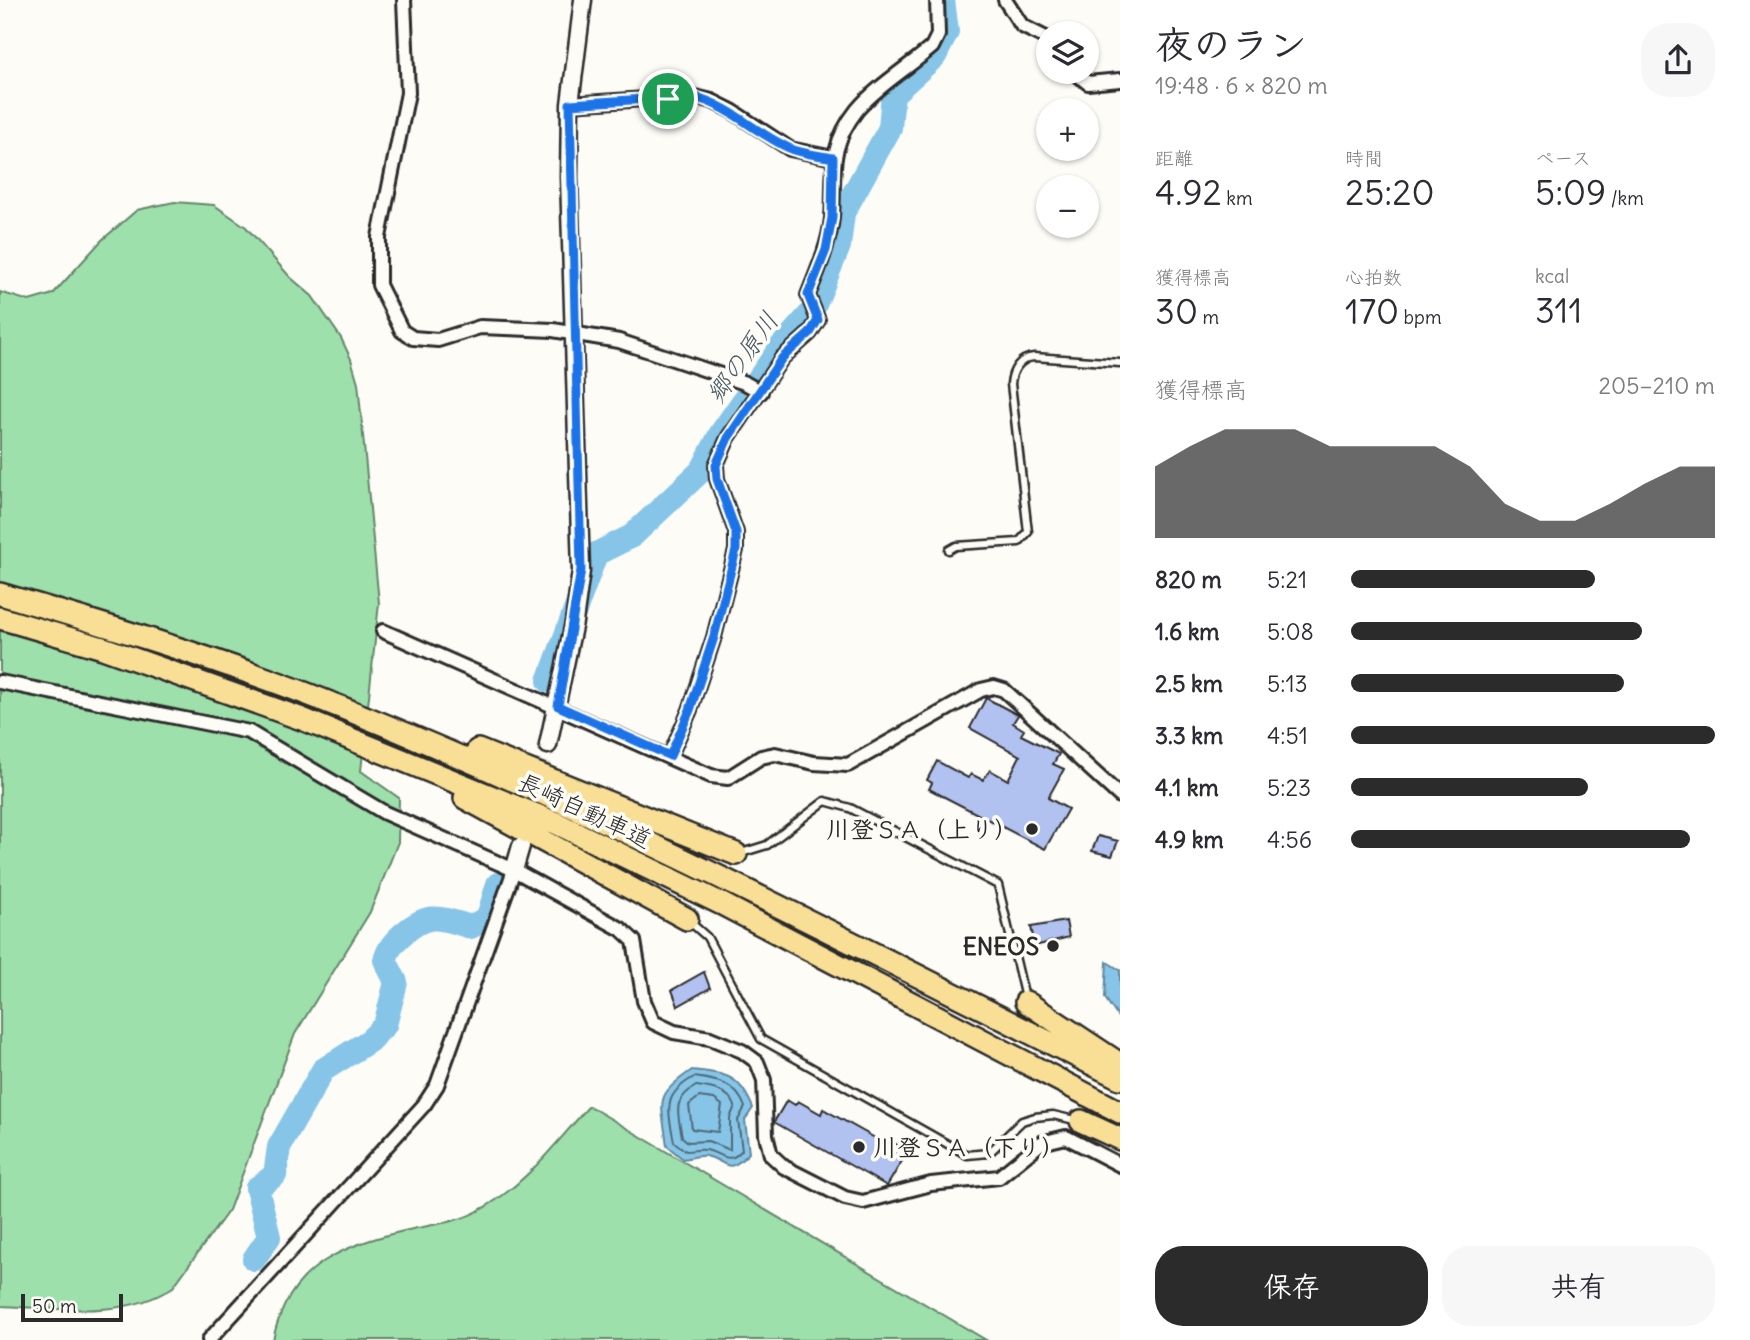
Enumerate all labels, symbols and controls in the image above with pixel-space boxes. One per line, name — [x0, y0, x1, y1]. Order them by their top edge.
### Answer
map controls — [1036, 21, 1099, 238]
button: layers — [1036, 21, 1099, 84]
text: 夜のラン — [1155, 21, 1307, 68]
button: share — [1641, 23, 1715, 97]
pin — [638, 69, 698, 129]
text: 19:48 · 6 × 820 m — [1155, 71, 1328, 100]
icon: arrive — [649, 80, 687, 118]
button: + — [1036, 98, 1099, 161]
text: 距離 — [1155, 146, 1193, 170]
text: 時間 — [1345, 146, 1383, 170]
text: ペース — [1535, 146, 1591, 170]
text: 4.92 — [1155, 170, 1222, 214]
text: 25:20 — [1345, 170, 1434, 214]
text: 5:09 — [1535, 170, 1606, 214]
button: − — [1036, 175, 1099, 238]
text: km — [1222, 186, 1253, 210]
text: /km — [1606, 186, 1644, 210]
text: kcal — [1535, 264, 1569, 288]
text: 獲得標高 — [1155, 265, 1231, 289]
text: 心拍数 — [1345, 265, 1402, 289]
text: 311 — [1535, 288, 1582, 332]
text: 30 — [1155, 289, 1198, 333]
text: 170 — [1345, 289, 1399, 333]
water label: 郷の原川 — [699, 305, 785, 409]
text: m — [1198, 305, 1219, 329]
text: bpm — [1399, 305, 1442, 329]
text: 205–210 m — [1598, 371, 1715, 400]
text: 獲得標高 — [1155, 375, 1247, 404]
text: 820 m — [1155, 565, 1222, 594]
text: 5:21 — [1267, 565, 1307, 594]
text: 1.6 km — [1155, 617, 1220, 646]
text: 5:08 — [1267, 617, 1314, 646]
text: 2.5 km — [1155, 669, 1223, 698]
text: 5:13 — [1267, 669, 1308, 698]
text: 3.3 km — [1155, 721, 1223, 750]
text: 4:51 — [1267, 721, 1308, 750]
street label: 長崎自動車道 — [513, 766, 657, 854]
text: 4.1 km — [1155, 773, 1219, 802]
text: 5:23 — [1267, 773, 1311, 802]
place label: 川登ＳＡ（上り） — [826, 814, 1018, 844]
marker: 川登ＳＡ（上り） — [1024, 821, 1040, 837]
text: 4.9 km — [1155, 825, 1224, 854]
text: 4:56 — [1267, 825, 1312, 854]
place label: ENEOS — [963, 931, 1039, 961]
marker: ENEOS — [1045, 938, 1061, 954]
place label: 川登ＳＡ（下り） — [873, 1132, 1065, 1162]
marker: 川登ＳＡ（下り） — [851, 1139, 867, 1155]
button: 保存 — [1155, 1246, 1428, 1326]
button: 共有 — [1442, 1246, 1715, 1326]
scale bar — [21, 1291, 122, 1323]
text: 50 m — [32, 1294, 77, 1318]

